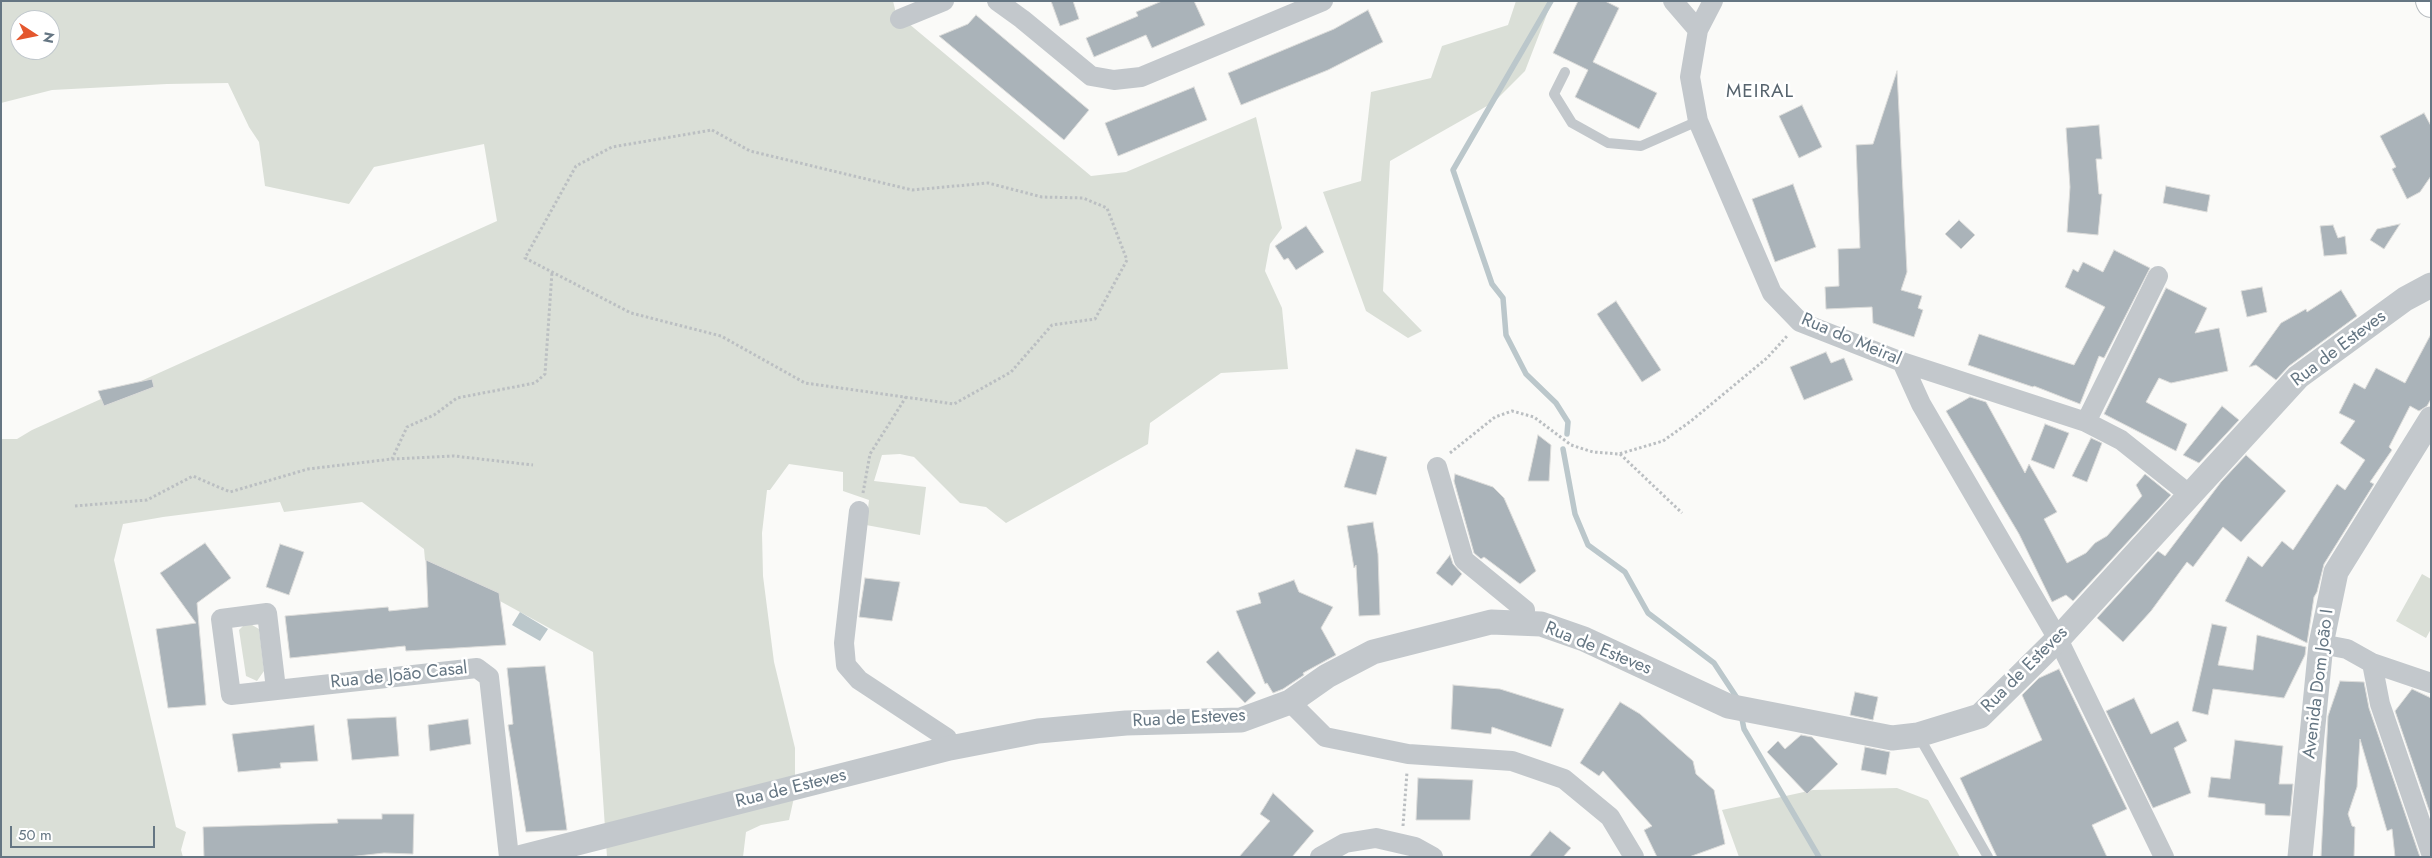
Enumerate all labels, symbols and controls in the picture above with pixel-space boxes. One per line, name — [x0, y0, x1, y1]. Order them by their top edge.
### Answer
north arrow — [10, 10, 60, 60]
text: N — [38, 30, 60, 45]
district label: MEIRAL — [1725, 81, 1795, 103]
street label: Rua de Esteves — [2287, 306, 2391, 392]
street label: Rua do Meiral — [1798, 309, 1904, 371]
street label: Avenida Dom João I — [2299, 608, 2339, 760]
street label: Rua de Esteves — [1541, 618, 1655, 680]
street label: Rua de Esteves — [1977, 622, 2073, 718]
street label: Rua de João Casal — [329, 658, 469, 694]
street label: Rua de Esteves — [1132, 705, 1246, 733]
street label: Rua de Esteves — [733, 765, 849, 813]
scale bar — [12, 816, 158, 848]
text: 50 m — [18, 824, 52, 846]

